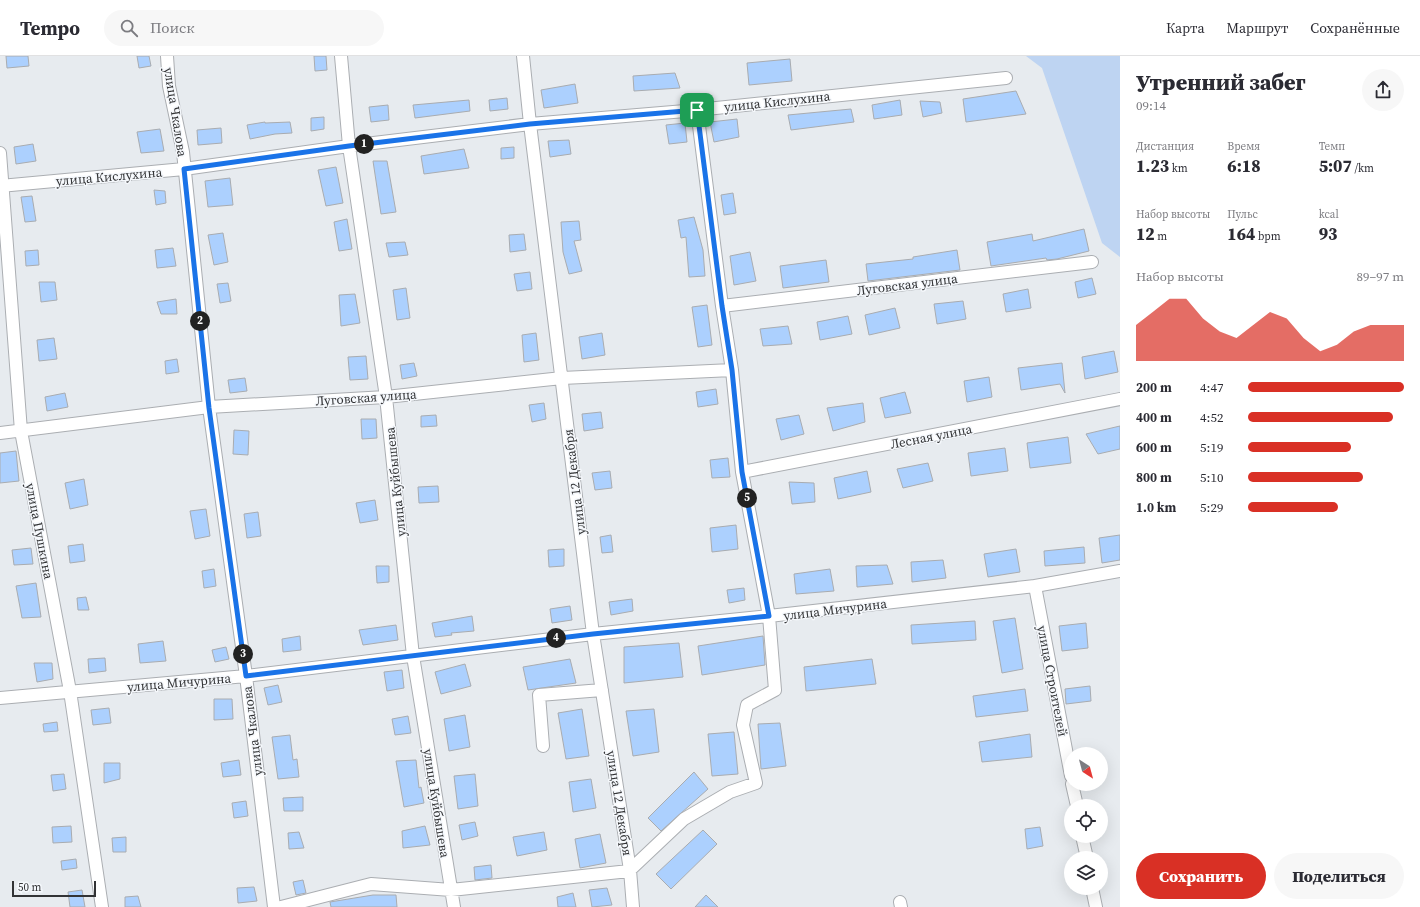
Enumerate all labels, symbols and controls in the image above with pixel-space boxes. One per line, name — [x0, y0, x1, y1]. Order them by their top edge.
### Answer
search box — [104, 10, 384, 46]
text: Tempo — [20, 15, 80, 41]
icon: search — [118, 17, 140, 39]
text: Поиск — [150, 17, 195, 38]
text: Карта — [1166, 18, 1205, 38]
text: Маршрут — [1227, 18, 1288, 38]
text: Сохранённые — [1310, 18, 1400, 38]
street label: улица Чкалова — [160, 66, 191, 158]
text: Утренний забег — [1136, 67, 1306, 97]
button: share — [1362, 69, 1404, 111]
street label: улица Кислухина — [723, 87, 831, 116]
pin — [680, 93, 714, 127]
text: 09:14 — [1136, 97, 1166, 114]
icon: arrive — [686, 99, 708, 121]
pin: 1 — [354, 134, 374, 154]
text: 1 — [361, 136, 367, 151]
text: Дистанция — [1136, 139, 1194, 154]
text: Время — [1227, 139, 1260, 154]
text: Темп — [1319, 139, 1345, 154]
text: 1.23 — [1136, 154, 1169, 178]
text: 6:18 — [1227, 154, 1261, 178]
text: 5:07 — [1319, 154, 1352, 178]
text: km — [1169, 161, 1188, 176]
text: /km — [1352, 161, 1374, 176]
street label: улица Кислухина — [55, 163, 163, 190]
text: Набор высоты — [1136, 207, 1210, 222]
text: Пульс — [1227, 207, 1258, 222]
text: kcal — [1319, 207, 1339, 222]
text: 12 — [1136, 222, 1155, 246]
text: 164 — [1227, 222, 1255, 246]
text: 93 — [1319, 222, 1337, 246]
text: m — [1155, 229, 1167, 244]
text: bpm — [1255, 229, 1281, 244]
text: Набор высоты — [1136, 268, 1224, 285]
text: 89–97 m — [1357, 268, 1404, 285]
street label: Луговская улица — [856, 270, 959, 299]
pin: 2 — [190, 311, 210, 331]
text: 2 — [197, 313, 203, 328]
text: 200 m — [1136, 379, 1172, 396]
text: 4:47 — [1200, 379, 1223, 396]
street label: Луговская улица — [315, 385, 418, 410]
text: 400 m — [1136, 409, 1172, 426]
text: 4:52 — [1200, 409, 1223, 426]
street label: Лесная улица — [889, 420, 974, 453]
street label: улица Куйбышева — [381, 426, 410, 538]
street label: улица 12 Декабря — [560, 428, 589, 536]
text: 600 m — [1136, 439, 1172, 456]
text: 5:19 — [1200, 439, 1223, 456]
text: 800 m — [1136, 469, 1172, 486]
text: 5:10 — [1200, 469, 1223, 486]
street label: улица Пушкина — [22, 482, 57, 581]
pin: 5 — [737, 488, 757, 508]
text: 5 — [744, 490, 750, 505]
text: 1.0 km — [1136, 499, 1176, 516]
text: 5:29 — [1200, 499, 1223, 516]
street label: улица Мичурина — [782, 595, 888, 624]
street label: улица Строителей — [1033, 624, 1072, 738]
pin: 4 — [546, 628, 566, 648]
text: 4 — [553, 630, 559, 645]
pin: 3 — [233, 644, 253, 664]
text: 3 — [240, 646, 246, 661]
street label: улица Мичурина — [126, 669, 232, 696]
street label: улица Чкалова — [239, 685, 266, 777]
street label: улица Куйбышева — [419, 747, 454, 859]
north arrow — [1064, 747, 1108, 791]
map controls — [1064, 747, 1108, 895]
street label: улица 12 Декабря — [603, 749, 636, 857]
button: locate — [1064, 799, 1108, 843]
button: layers — [1064, 851, 1108, 895]
button: Сохранить — [1136, 853, 1266, 899]
button: Поделиться — [1274, 853, 1404, 899]
scale bar — [12, 879, 96, 898]
text: 50 m — [18, 880, 41, 895]

